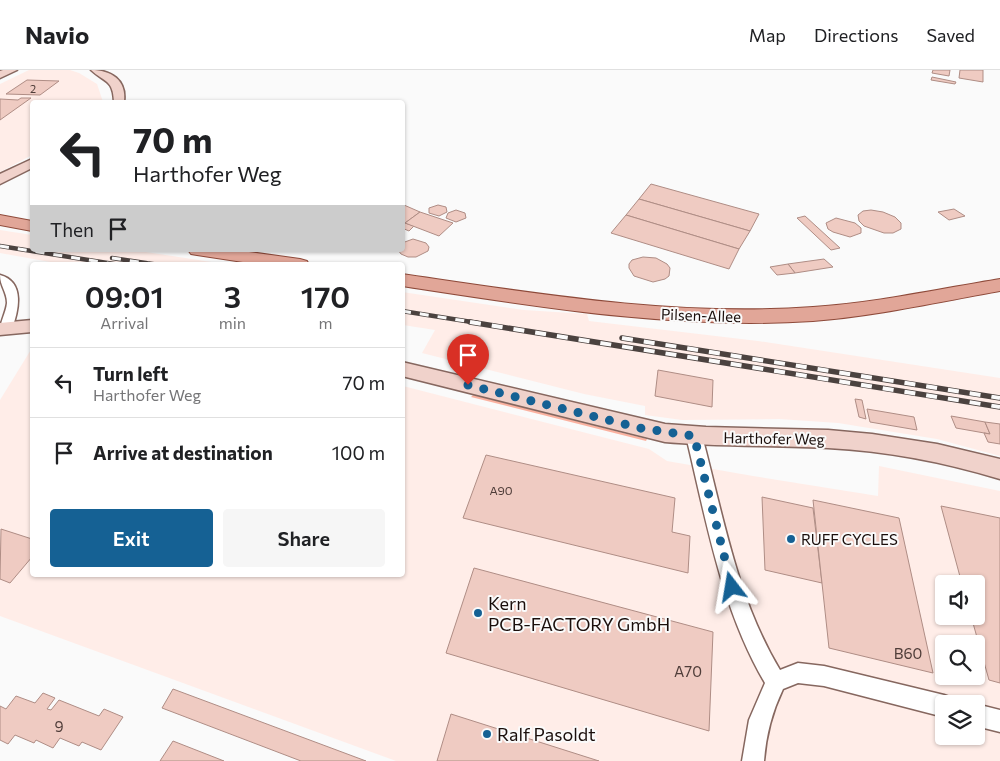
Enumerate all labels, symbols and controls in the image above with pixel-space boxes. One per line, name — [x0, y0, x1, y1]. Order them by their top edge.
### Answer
text: Navio — [25, 20, 89, 49]
text: Map — [749, 24, 786, 46]
text: Directions — [814, 24, 898, 46]
text: Saved — [926, 24, 975, 46]
house number: 2 — [30, 82, 36, 95]
text: 70 m — [133, 117, 213, 160]
icon: left — [50, 120, 115, 185]
text: Harthofer Weg — [133, 160, 282, 187]
icon: arrive — [104, 215, 132, 243]
text: Then — [50, 218, 94, 241]
text: 09:01 — [85, 277, 164, 314]
text: 3 — [224, 277, 241, 314]
text: 170 — [301, 277, 350, 314]
street label: Pilsen-Allee — [661, 305, 741, 325]
text: Arrival — [100, 313, 149, 332]
text: min — [219, 313, 246, 332]
text: m — [319, 313, 332, 332]
pin — [447, 334, 489, 385]
icon: arrive — [454, 341, 482, 369]
text: Turn left — [93, 362, 168, 385]
icon: left — [50, 369, 78, 397]
text: 70 m — [342, 371, 385, 394]
text: Harthofer Weg — [93, 385, 201, 404]
street label: Harthofer Weg — [723, 428, 825, 448]
icon: arrive — [50, 439, 78, 467]
text: Arrive at destination — [93, 441, 273, 464]
text: 100 m — [332, 441, 385, 464]
house number: A90 — [489, 483, 513, 497]
button: Exit — [50, 509, 213, 567]
button: Share — [223, 509, 385, 567]
place label: RUFF CYCLES — [801, 530, 898, 548]
marker: RUFF CYCLES — [785, 533, 797, 545]
position arrow — [705, 560, 757, 612]
map controls — [935, 575, 985, 745]
button: sound — [935, 575, 985, 625]
place label: Kern PCB-FACTORY GmbH — [488, 592, 670, 635]
marker: Kern PCB-FACTORY GmbH — [472, 607, 484, 619]
button: search — [935, 635, 985, 685]
house number: B60 — [894, 644, 922, 662]
house number: A70 — [674, 662, 702, 680]
button: layers — [935, 695, 985, 745]
house number: 9 — [54, 717, 64, 735]
place label: Ralf Pasoldt — [497, 723, 596, 745]
marker: Ralf Pasoldt — [481, 728, 493, 740]

